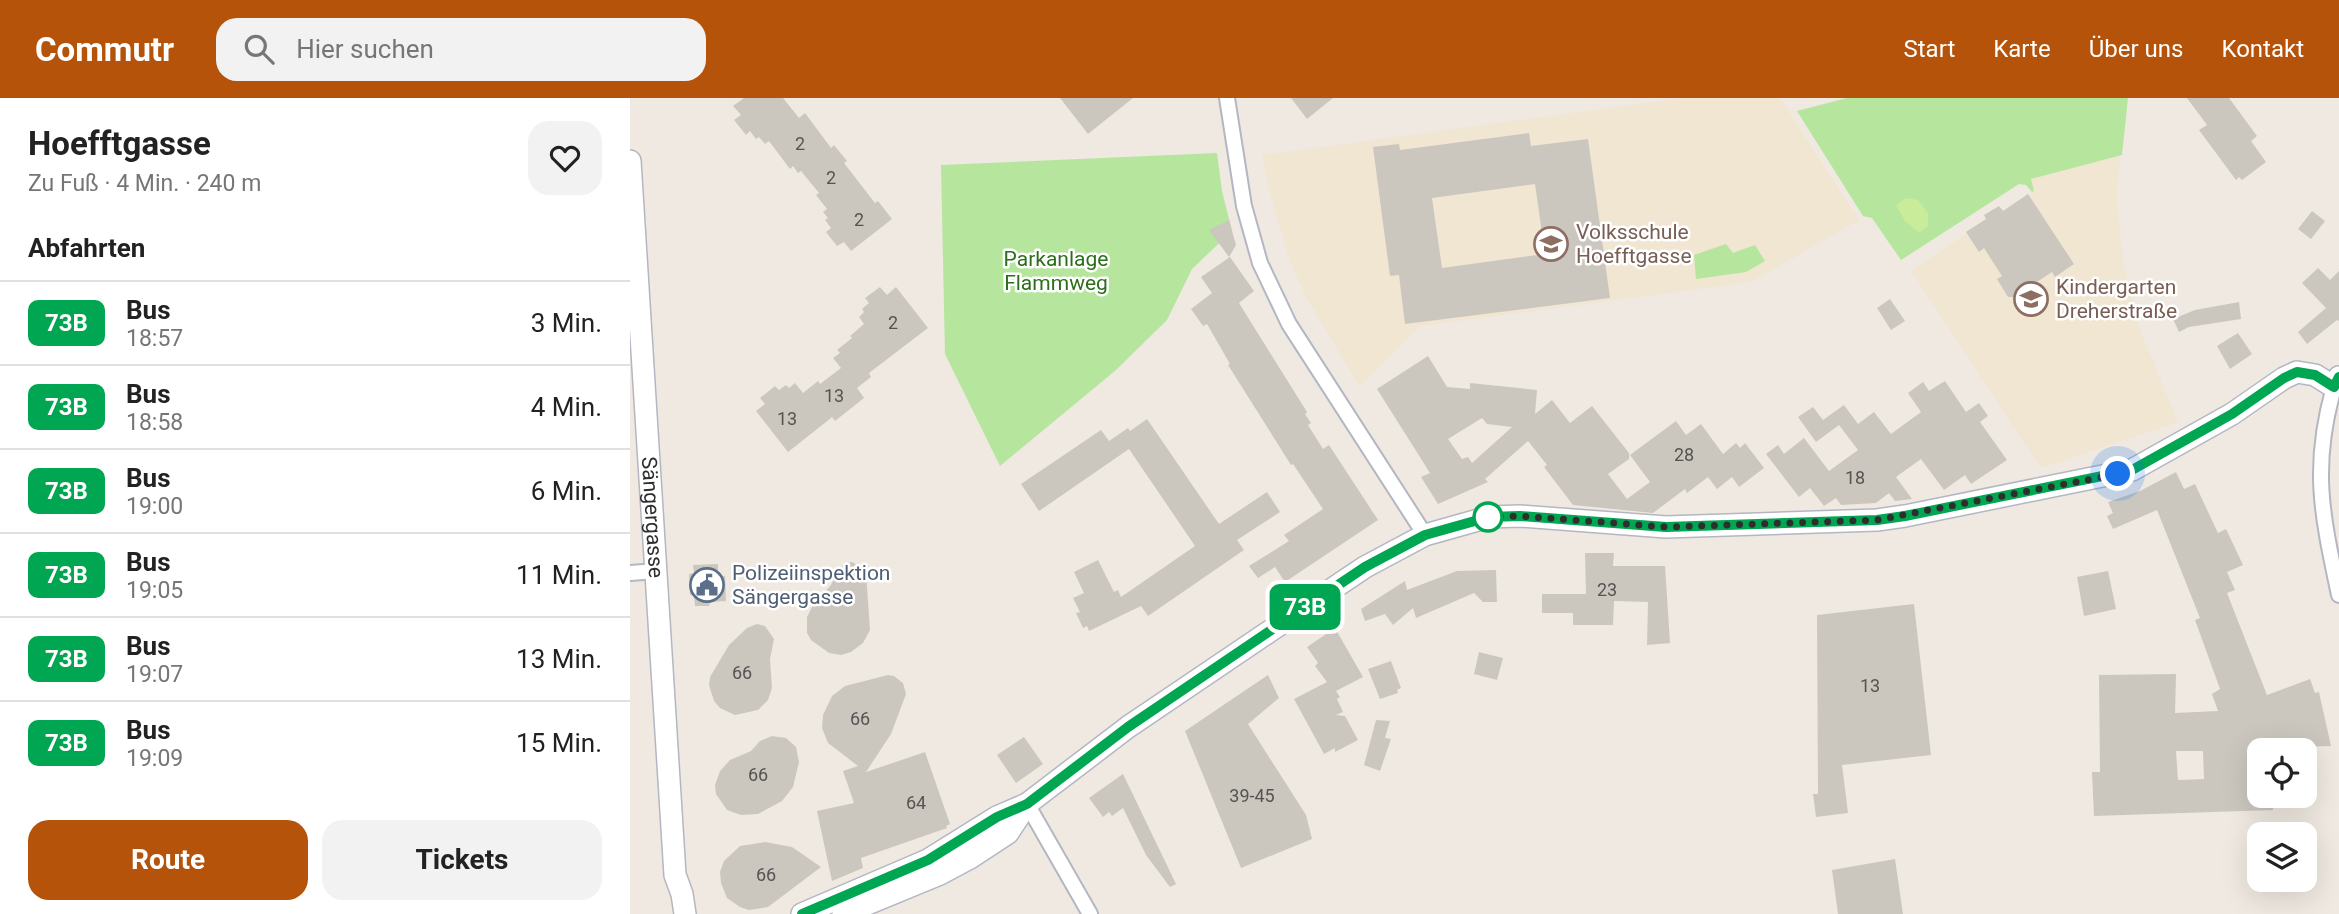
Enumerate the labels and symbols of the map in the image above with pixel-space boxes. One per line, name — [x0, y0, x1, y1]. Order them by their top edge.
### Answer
house number: 2 — [795, 133, 805, 154]
house number: 2 — [826, 167, 836, 188]
house number: 2 — [854, 209, 864, 230]
place label: Volksschule Hoefftgasse — [1576, 220, 1692, 268]
school or university icon: Volksschule Hoefftgasse — [1532, 225, 1570, 263]
park label: Parkanlage Flammweg — [1004, 247, 1108, 295]
place label: Kindergarten Dreherstraße — [2056, 275, 2177, 323]
school or university icon: Kindergarten Dreherstraße — [2012, 280, 2050, 318]
house number: 2 — [888, 312, 898, 333]
house number: 13 — [824, 385, 844, 406]
house number: 13 — [777, 408, 797, 429]
house number: 28 — [1674, 444, 1694, 465]
street label: Sängergasse — [637, 456, 668, 579]
your location — [2100, 456, 2135, 491]
house number: 18 — [1845, 467, 1865, 488]
unlabelled marker — [1473, 502, 1503, 532]
place label: Polizeiinspektion Sängergasse — [732, 561, 890, 609]
public building icon: Polizeiinspektion Sängergasse — [688, 566, 726, 604]
house number: 23 — [1597, 579, 1617, 600]
line badge: 73B — [1265, 584, 1345, 630]
house number: 66 — [732, 662, 752, 683]
house number: 13 — [1860, 675, 1880, 696]
house number: 66 — [850, 708, 870, 729]
house number: 66 — [748, 764, 768, 785]
house number: 39-45 — [1229, 785, 1275, 806]
house number: 64 — [906, 792, 926, 813]
house number: 66 — [756, 864, 776, 885]

